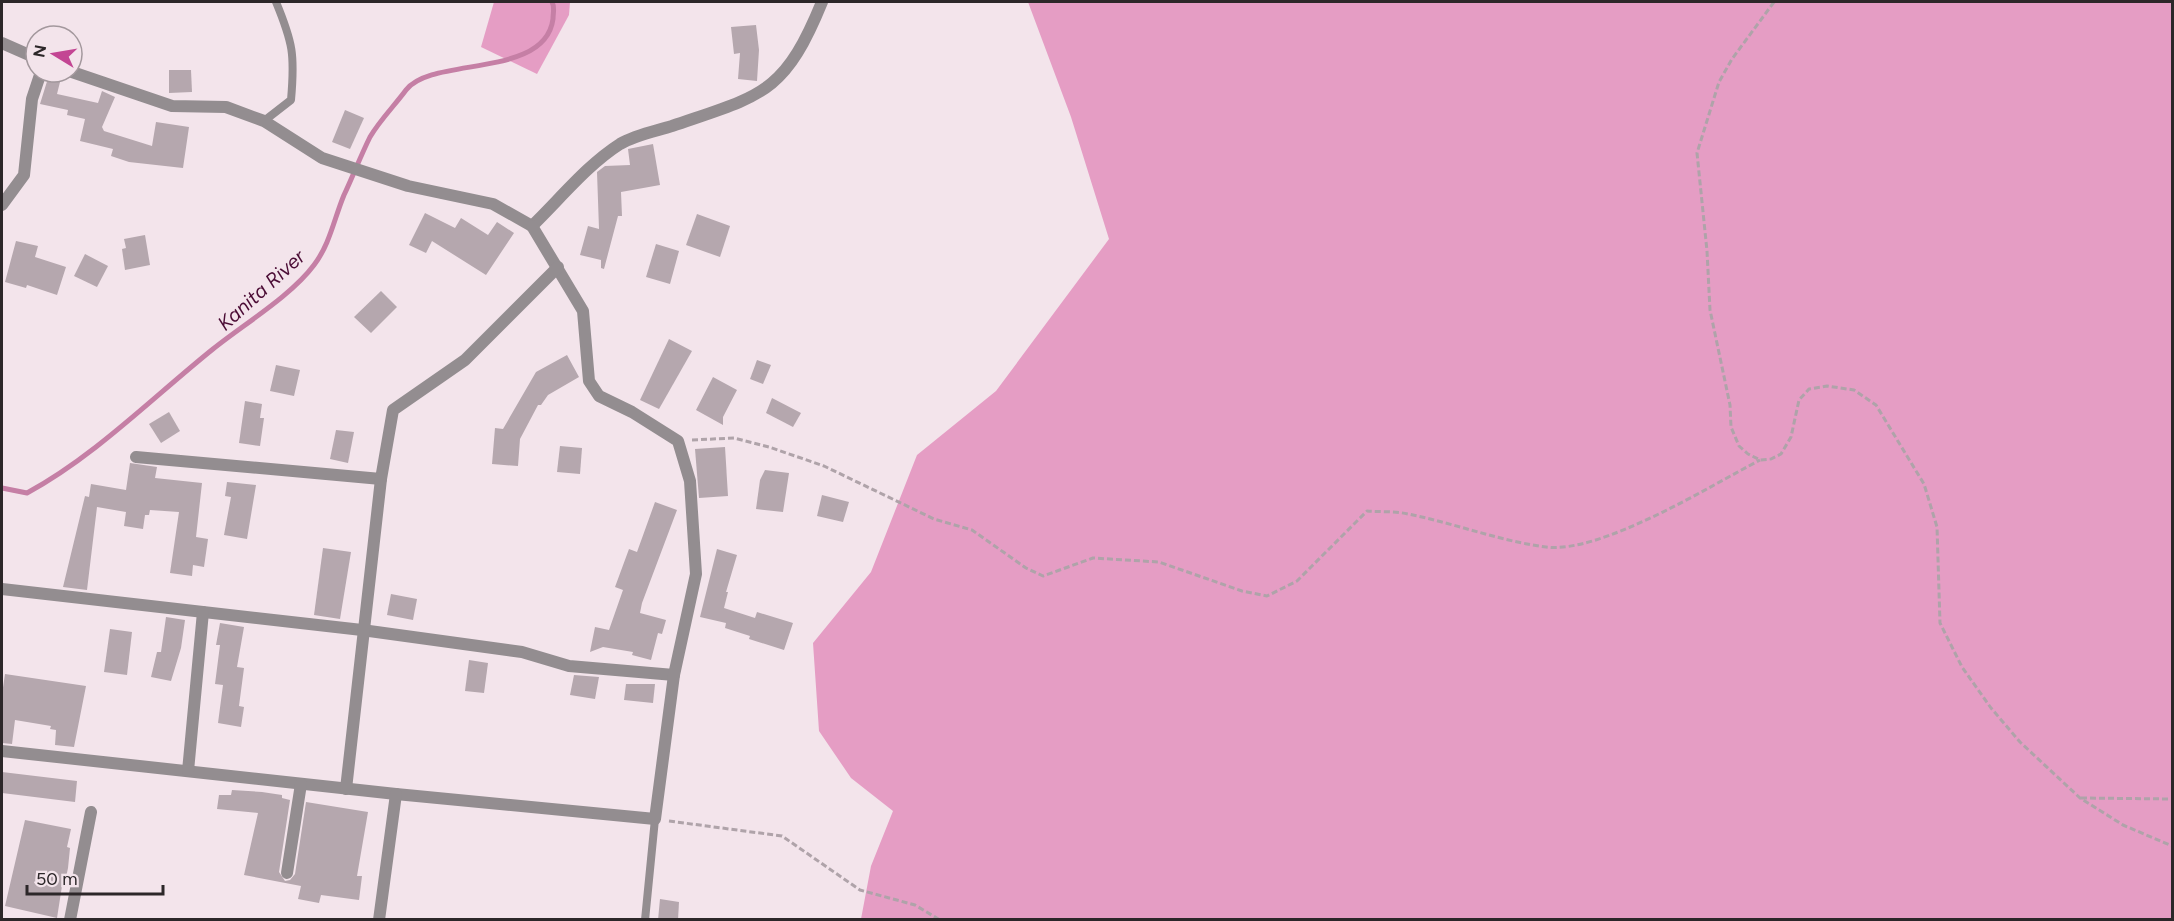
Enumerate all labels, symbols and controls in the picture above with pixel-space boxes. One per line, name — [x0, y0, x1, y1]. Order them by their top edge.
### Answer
north arrow — [24, 24, 84, 84]
text: N — [29, 43, 50, 59]
water label: Kanita River — [212, 244, 310, 335]
scale bar — [27, 858, 164, 896]
text: 50 m — [36, 868, 78, 890]

